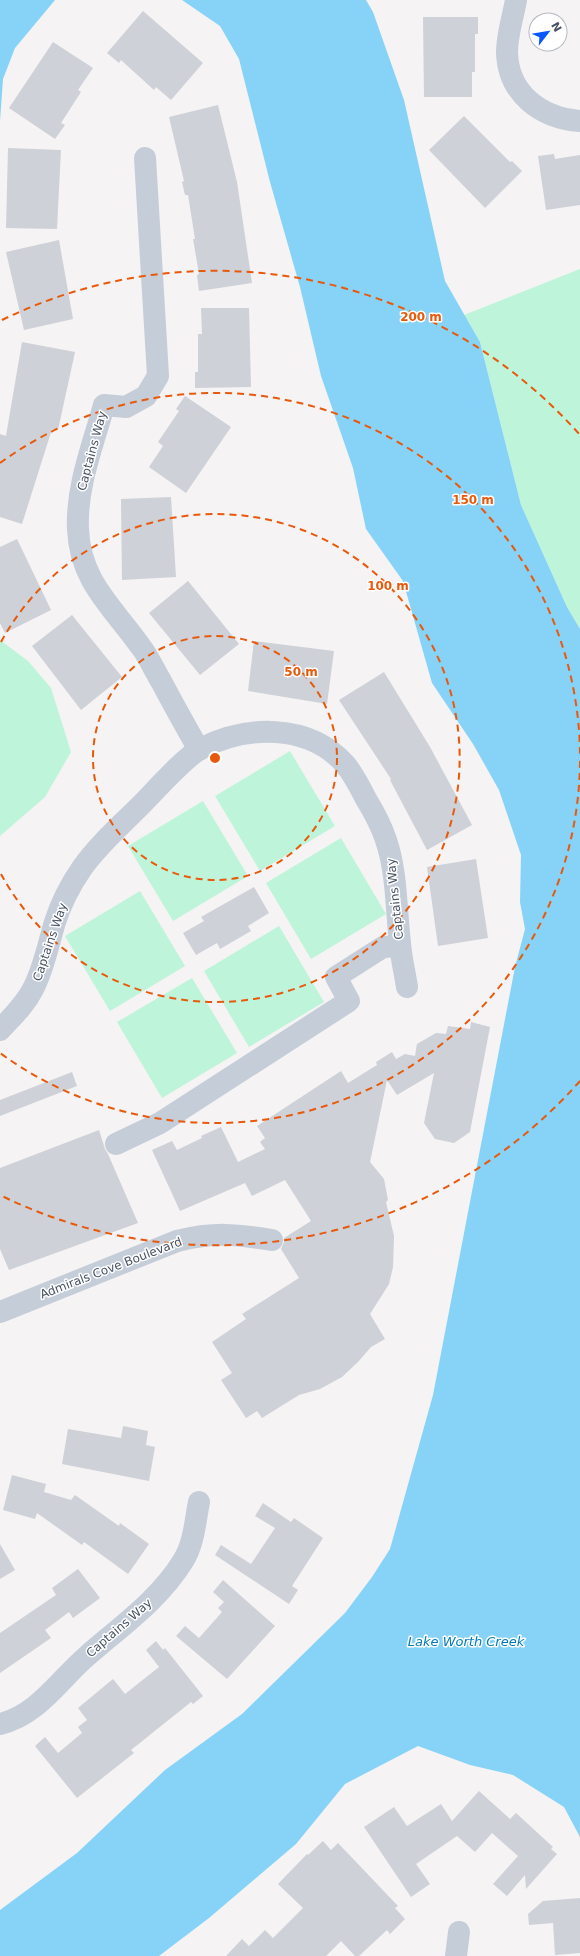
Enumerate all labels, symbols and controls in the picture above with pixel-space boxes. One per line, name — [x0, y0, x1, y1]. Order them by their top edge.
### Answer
north arrow — [528, 12, 568, 52]
text: N — [548, 20, 564, 34]
text: 200 m — [400, 310, 442, 324]
street label: Captains Way — [75, 410, 109, 492]
text: 150 m — [452, 493, 494, 507]
text: 100 m — [367, 579, 409, 593]
text: 50 m — [284, 665, 318, 679]
centre of rings — [208, 751, 222, 765]
street label: Captains Way — [384, 858, 406, 940]
street label: Captains Way — [30, 901, 70, 983]
street label: Admirals Cove Boulevard — [38, 1234, 184, 1302]
street label: Captains Way — [83, 1596, 155, 1660]
water label: Lake Worth Creek — [408, 1634, 525, 1649]

